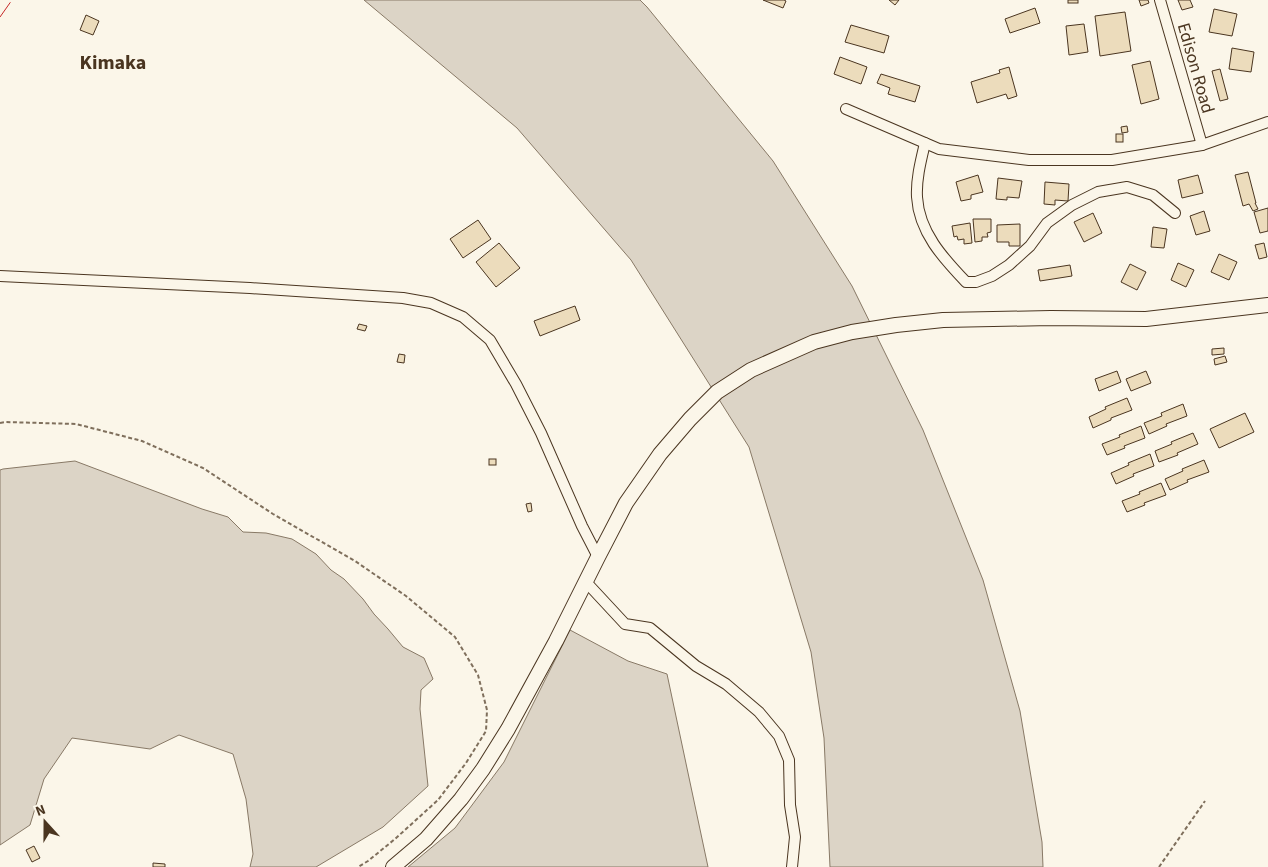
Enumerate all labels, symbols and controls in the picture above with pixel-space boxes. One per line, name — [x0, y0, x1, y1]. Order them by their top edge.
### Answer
street label: Edison Road — [1171, 20, 1220, 116]
district label: Kimaka — [80, 49, 146, 77]
north arrow — [20, 797, 70, 847]
text: N — [33, 800, 49, 822]

